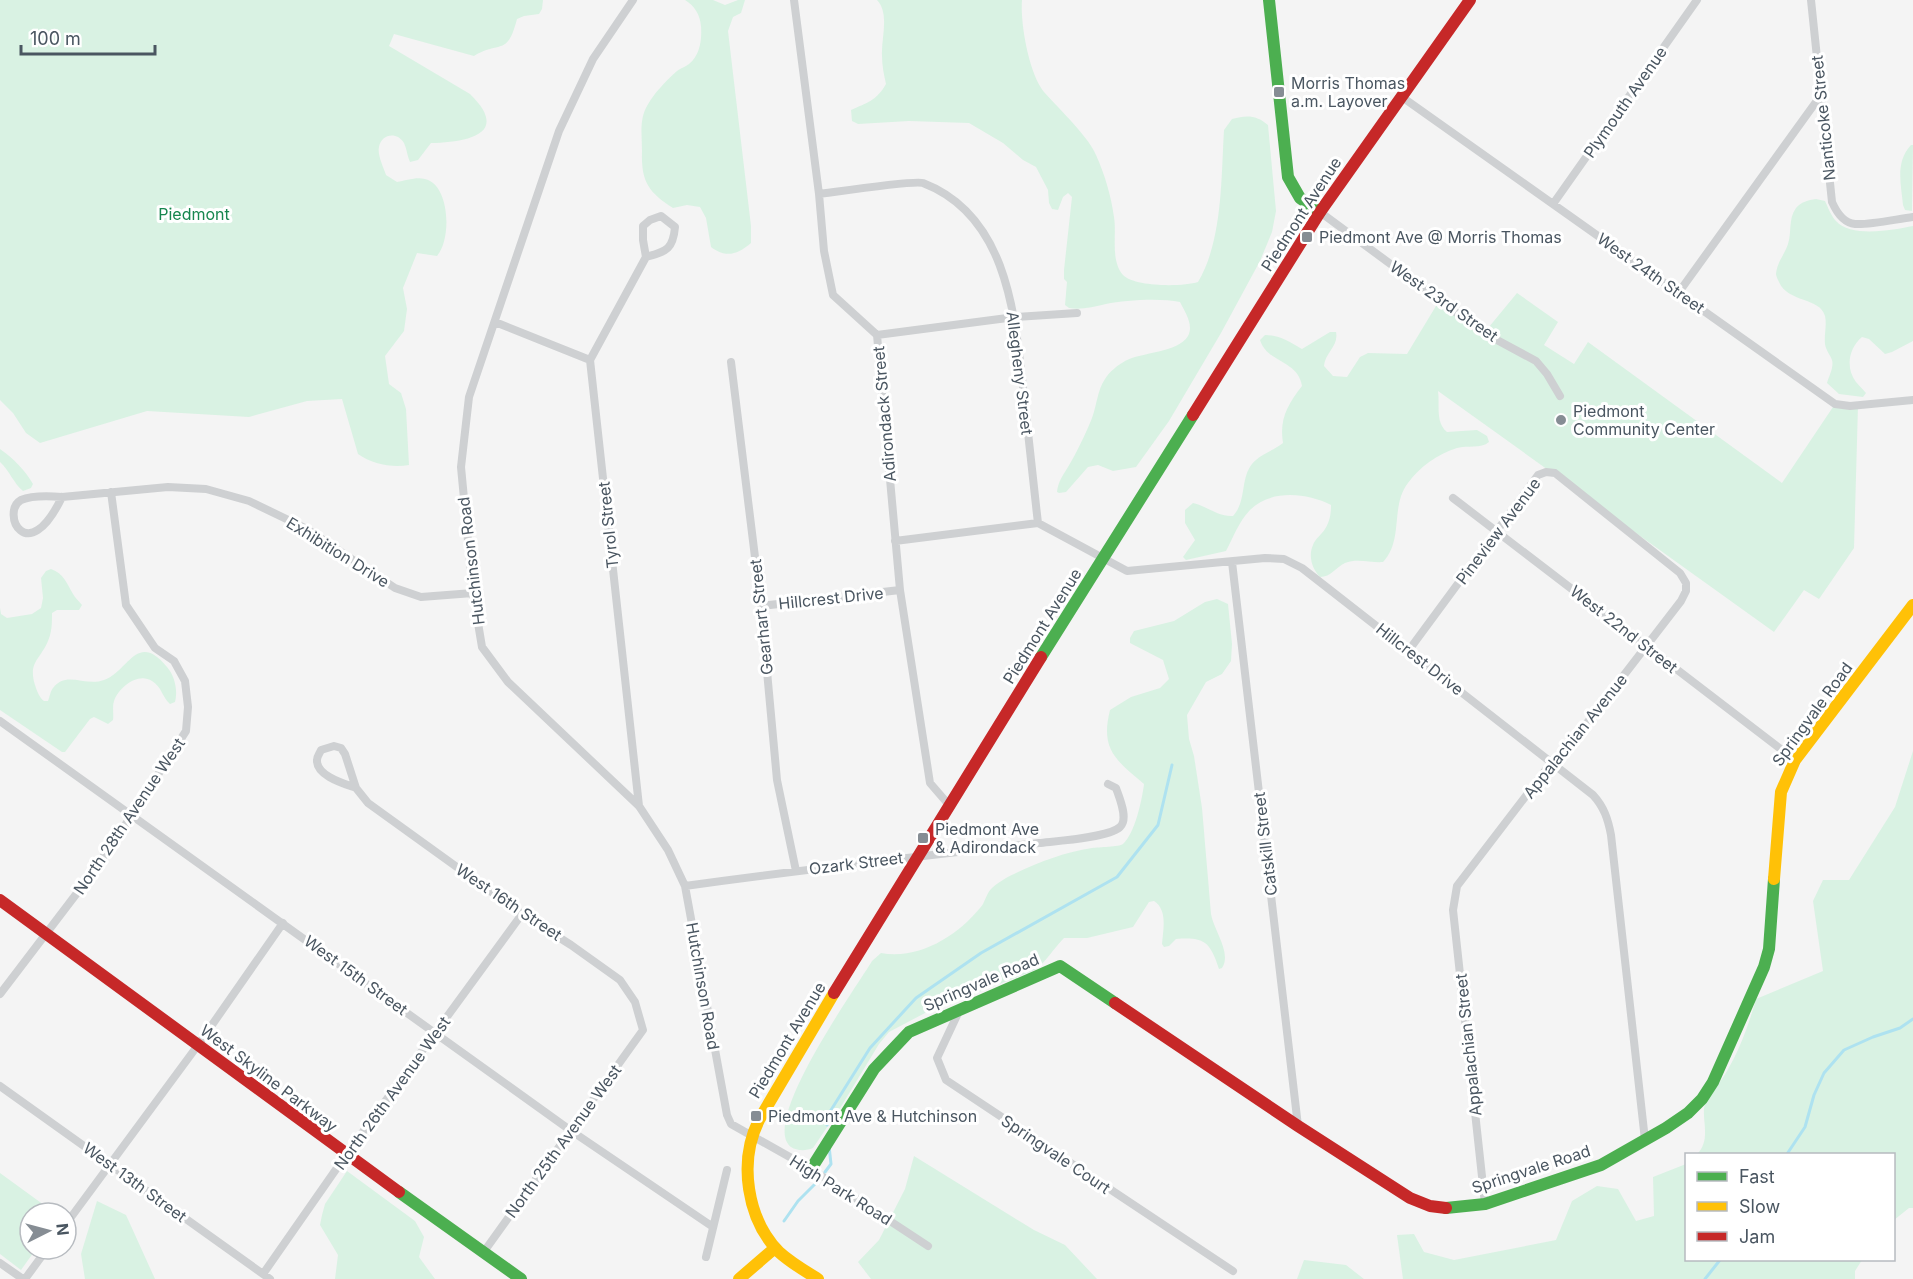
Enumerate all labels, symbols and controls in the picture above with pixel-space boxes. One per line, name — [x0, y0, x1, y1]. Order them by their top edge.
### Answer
scale bar — [21, 18, 154, 56]
text: 100 m — [30, 28, 81, 49]
street label: Plymouth Avenue — [1579, 42, 1671, 162]
street label: Nanticoke Street — [1806, 54, 1840, 182]
place label: Morris Thomas a.m. Layover — [1291, 73, 1405, 111]
marker: Morris Thomas a.m. Layover — [1272, 85, 1286, 99]
street label: Piedmont Avenue — [1257, 153, 1345, 275]
park label: Piedmont — [158, 204, 230, 224]
place label: Piedmont Ave @ Morris Thomas — [1319, 227, 1562, 247]
street label: West 24th Street — [1593, 228, 1709, 318]
marker: Piedmont Ave @ Morris Thomas — [1300, 230, 1314, 244]
street label: West 23rd Street — [1386, 256, 1502, 346]
street label: Allegheny Street — [1002, 310, 1038, 436]
street label: Adirondack Street — [868, 345, 900, 483]
place label: Piedmont Community Center — [1573, 401, 1715, 439]
marker: Piedmont Community Center — [1554, 413, 1568, 427]
street label: Pineview Avenue — [1451, 474, 1545, 588]
street label: Tyrol Street — [593, 481, 623, 569]
street label: Hutchinson Road — [453, 496, 489, 626]
street label: Exhibition Drive — [283, 512, 393, 592]
street label: Gearhart Street — [745, 558, 777, 676]
street label: Piedmont Avenue — [998, 565, 1086, 687]
street label: West 22nd Street — [1566, 581, 1682, 677]
street label: Hillcrest Drive — [777, 583, 885, 613]
street label: Hillcrest Drive — [1372, 619, 1468, 699]
street label: Springvale Road — [1768, 658, 1856, 770]
street label: Appalachian Avenue — [1519, 670, 1631, 802]
street label: North 28th Avenue West — [69, 734, 189, 898]
street label: Catskill Street — [1249, 791, 1281, 897]
place label: Piedmont Ave & Adirondack — [935, 819, 1039, 857]
marker: Piedmont Ave & Adirondack — [916, 831, 930, 845]
street label: Ozark Street — [808, 847, 904, 879]
street label: West 16th Street — [452, 859, 566, 945]
street label: Hutchinson Road — [682, 921, 724, 1051]
street label: West 15th Street — [300, 931, 412, 1019]
street label: Springvale Road — [920, 949, 1042, 1015]
street label: Appalachian Street — [1451, 973, 1485, 1117]
street label: Piedmont Avenue — [744, 978, 830, 1102]
street label: North 26th Avenue West — [330, 1012, 454, 1174]
street label: West Skyline Parkway — [196, 1020, 342, 1136]
street label: North 25th Avenue West — [501, 1061, 625, 1221]
place label: Piedmont Ave & Hutchinson — [768, 1106, 977, 1126]
marker: Piedmont Ave & Hutchinson — [749, 1109, 763, 1123]
street label: Springvale Court — [998, 1110, 1114, 1198]
street label: West 13th Street — [79, 1138, 191, 1226]
street label: Springvale Road — [1469, 1140, 1593, 1198]
street label: High Park Road — [786, 1151, 896, 1229]
legend — [1685, 1153, 1895, 1261]
text: Fast — [1739, 1166, 1775, 1187]
text: Slow — [1739, 1196, 1780, 1217]
north arrow — [18, 1201, 78, 1261]
text: N — [52, 1222, 74, 1237]
text: Jam — [1739, 1226, 1775, 1247]

